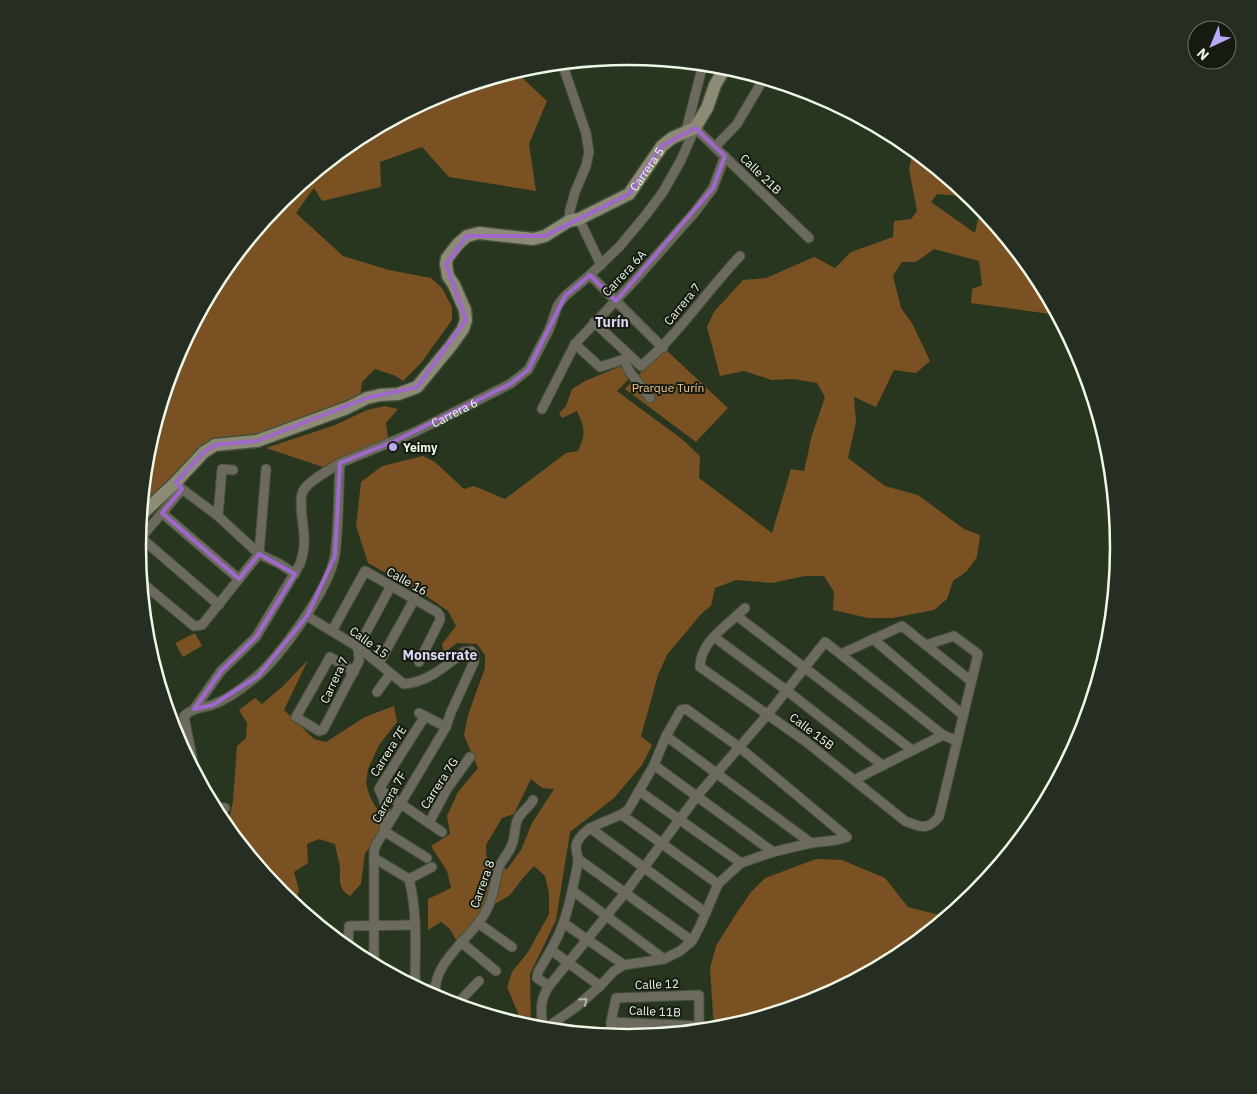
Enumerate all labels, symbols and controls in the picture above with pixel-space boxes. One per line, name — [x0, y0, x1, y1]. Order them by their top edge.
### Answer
north arrow — [1187, 20, 1237, 70]
text: N — [1193, 44, 1213, 64]
street label: Carrera 5 — [626, 144, 667, 194]
street label: Calle 21B — [737, 151, 785, 198]
street label: Carrera 6A — [599, 247, 649, 299]
street label: Carrera 7 — [660, 280, 704, 328]
district label: Turín — [595, 313, 629, 331]
park label: Prarque Turín — [632, 380, 704, 395]
street label: Carrera 6 — [428, 394, 480, 430]
place label: Yeimy — [403, 440, 438, 455]
marker: Yeimy — [387, 441, 399, 453]
street label: Calle 16 — [384, 564, 430, 598]
street label: Calle 15 — [347, 623, 391, 661]
district label: Monserrate — [403, 646, 478, 664]
street label: Carrera 7 — [317, 654, 351, 706]
street label: Calle 15B — [787, 709, 837, 753]
street label: Carrera 7E — [367, 723, 409, 779]
street label: Carrera 7G — [417, 754, 461, 812]
street label: Carrera 7F — [368, 768, 410, 825]
street label: Carrera 8 — [466, 858, 498, 910]
street label: Calle 12 — [635, 976, 679, 992]
one-way arrow — [578, 998, 587, 1007]
street label: Calle 11B — [629, 1003, 681, 1019]

